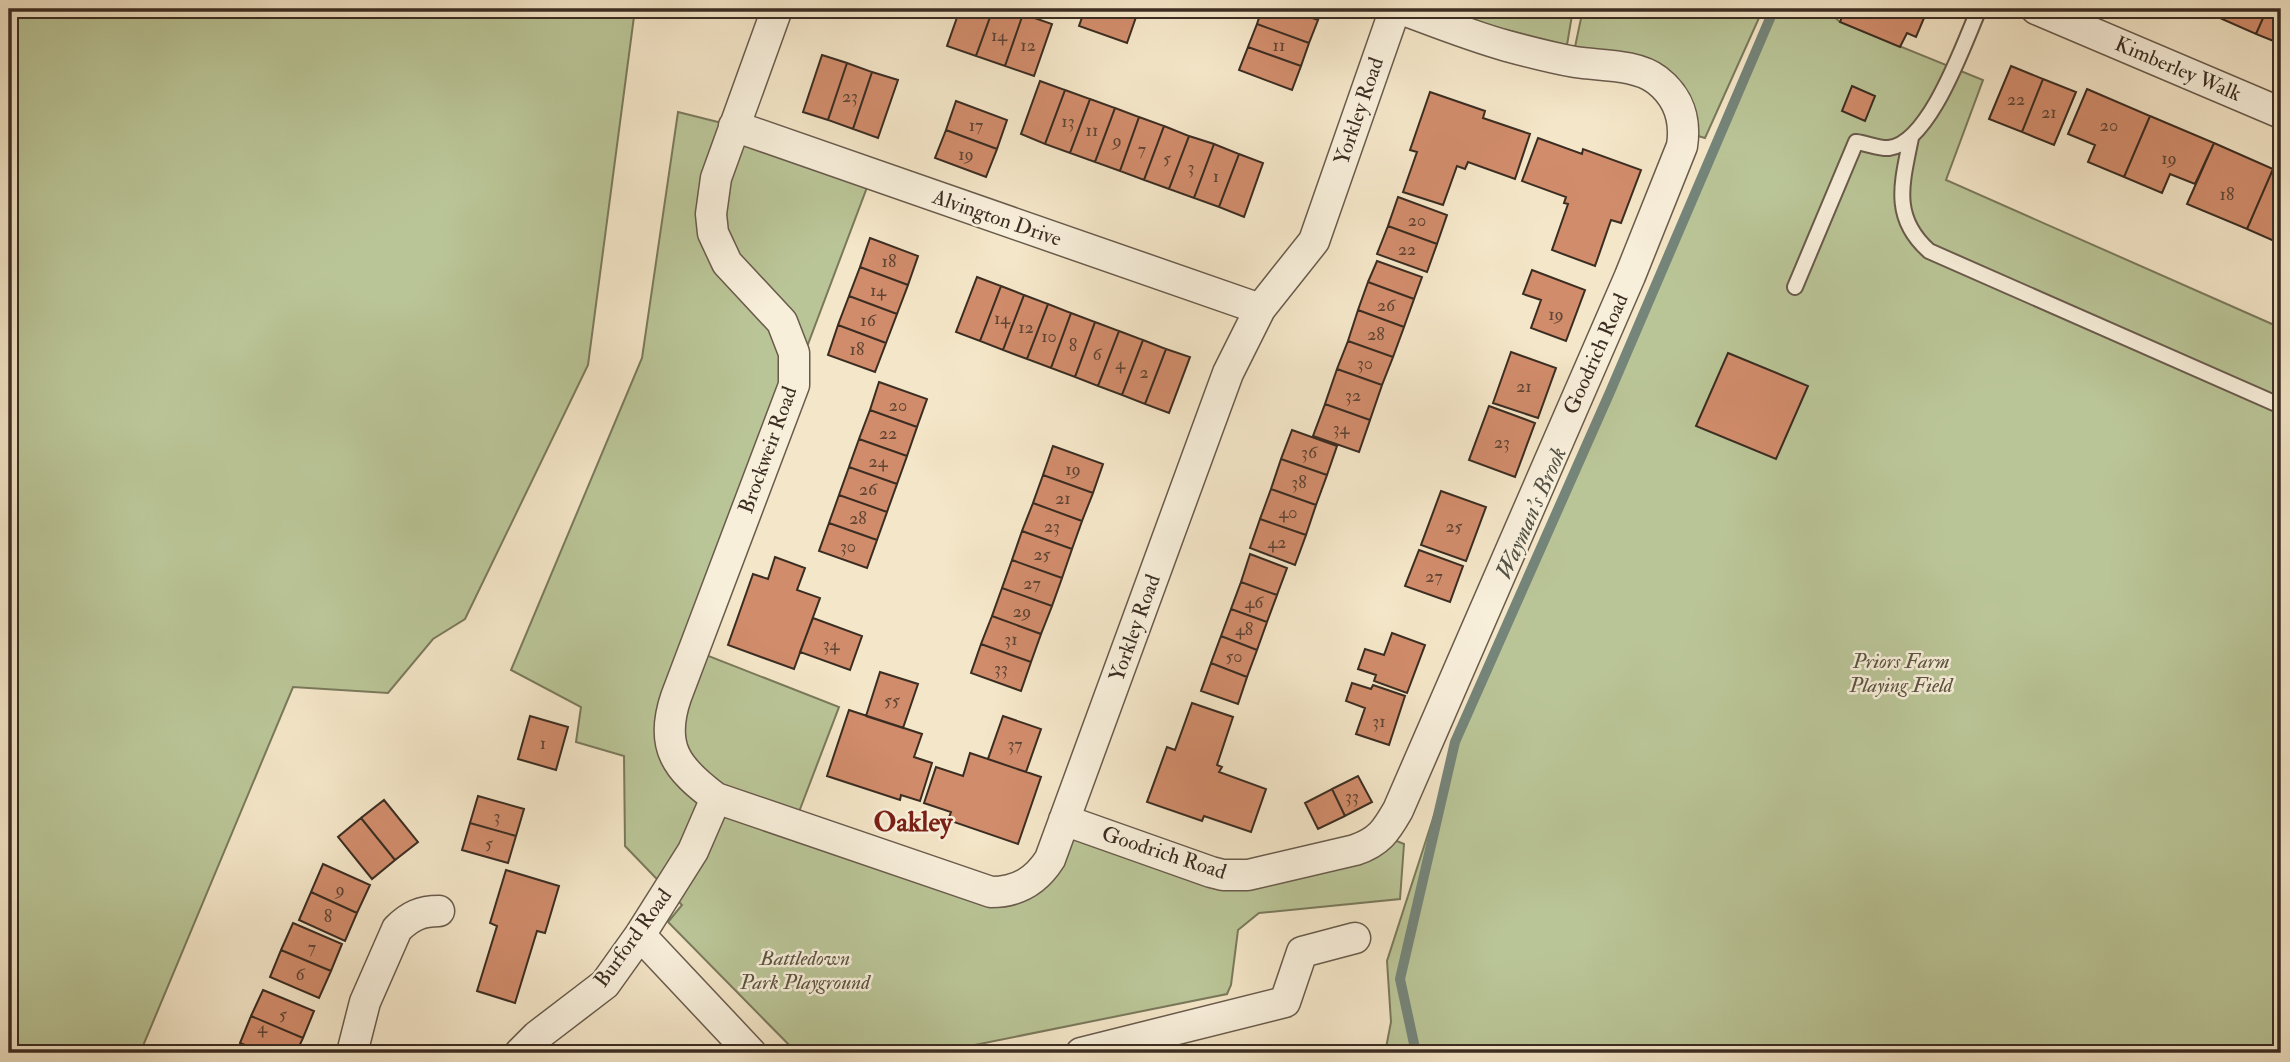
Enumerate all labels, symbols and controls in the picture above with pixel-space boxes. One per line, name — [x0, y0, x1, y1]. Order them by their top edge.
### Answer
house number: 14 — [991, 24, 1008, 47]
street label: Kimberley Walk — [2111, 30, 2245, 108]
house number: 12 — [1020, 34, 1036, 57]
house number: 11 — [1273, 34, 1285, 57]
street label: Yorkley Road — [1328, 53, 1390, 168]
house number: 23 — [842, 85, 858, 108]
house number: 22 — [2007, 88, 2025, 111]
house number: 21 — [2041, 101, 2057, 124]
house number: 13 — [1061, 110, 1075, 133]
house number: 17 — [969, 114, 983, 137]
house number: 20 — [2100, 114, 2118, 137]
house number: 11 — [1086, 119, 1098, 142]
house number: 9 — [1110, 129, 1122, 152]
house number: 7 — [1138, 138, 1146, 161]
house number: 19 — [958, 143, 974, 166]
house number: 5 — [1163, 147, 1171, 170]
house number: 19 — [2161, 147, 2177, 170]
house number: 3 — [1188, 156, 1194, 179]
house number: 1 — [1213, 165, 1219, 188]
street label: Alvington Drive — [928, 183, 1065, 253]
house number: 18 — [2220, 183, 2234, 206]
house number: 20 — [1408, 209, 1426, 232]
house number: 22 — [1398, 238, 1416, 261]
house number: 18 — [882, 250, 896, 273]
house number: 14 — [870, 279, 887, 302]
street label: Goodrich Road — [1557, 289, 1635, 419]
house number: 26 — [1377, 294, 1396, 317]
house number: 19 — [1548, 303, 1564, 326]
house number: 14 — [994, 307, 1011, 330]
house number: 16 — [860, 309, 877, 332]
house number: 12 — [1018, 316, 1034, 339]
house number: 28 — [1367, 323, 1385, 346]
house number: 10 — [1041, 325, 1057, 348]
house number: 8 — [1069, 334, 1077, 357]
house number: 18 — [850, 338, 864, 361]
house number: 6 — [1092, 343, 1102, 366]
house number: 4 — [1115, 352, 1126, 375]
house number: 30 — [1357, 352, 1373, 375]
house number: 2 — [1139, 361, 1149, 384]
house number: 21 — [1516, 375, 1532, 398]
street label: Brockweir Road — [733, 382, 804, 517]
house number: 32 — [1345, 384, 1361, 407]
house number: 20 — [889, 394, 907, 417]
house number: 34 — [1333, 417, 1351, 440]
house number: 22 — [879, 422, 897, 445]
house number: 23 — [1494, 431, 1510, 454]
house number: 36 — [1301, 441, 1318, 464]
water label: Wayman's Brook — [1489, 442, 1573, 584]
house number: 24 — [869, 450, 889, 473]
house number: 19 — [1065, 458, 1081, 481]
house number: 38 — [1291, 471, 1307, 494]
house number: 26 — [859, 478, 878, 501]
house number: 21 — [1055, 487, 1071, 510]
house number: 40 — [1279, 501, 1297, 524]
house number: 28 — [849, 507, 867, 530]
house number: 23 — [1044, 515, 1060, 538]
house number: 25 — [1446, 515, 1463, 538]
house number: 42 — [1268, 531, 1286, 554]
house number: 30 — [840, 535, 856, 558]
house number: 25 — [1034, 543, 1051, 566]
house number: 27 — [1425, 565, 1443, 588]
street label: Yorkley Road — [1103, 570, 1167, 685]
house number: 27 — [1023, 572, 1041, 595]
house number: 46 — [1245, 591, 1264, 614]
house number: 29 — [1013, 600, 1031, 623]
house number: 48 — [1235, 618, 1253, 641]
house number: 31 — [1004, 628, 1018, 651]
house number: 34 — [823, 633, 841, 656]
house number: 50 — [1226, 645, 1242, 668]
park label: Priors Farm Playing Field — [1848, 648, 1954, 699]
house number: 33 — [994, 657, 1008, 680]
house number: 55 — [884, 689, 900, 712]
house number: 31 — [1372, 710, 1386, 733]
house number: 1 — [540, 732, 546, 755]
house number: 37 — [1007, 733, 1023, 756]
house number: 33 — [1345, 785, 1359, 808]
house number: 3 — [494, 805, 500, 828]
district label: Oakley — [874, 805, 954, 840]
street label: Goodrich Road — [1098, 820, 1230, 886]
house number: 5 — [485, 832, 493, 855]
house number: 9 — [333, 878, 345, 901]
street label: Burford Road — [588, 883, 678, 993]
house number: 8 — [324, 905, 332, 928]
house number: 7 — [308, 936, 316, 959]
park label: Battledown Park Playground — [739, 945, 871, 996]
house number: 6 — [295, 963, 305, 986]
house number: 5 — [279, 1003, 287, 1026]
house number: 4 — [257, 1016, 268, 1039]

